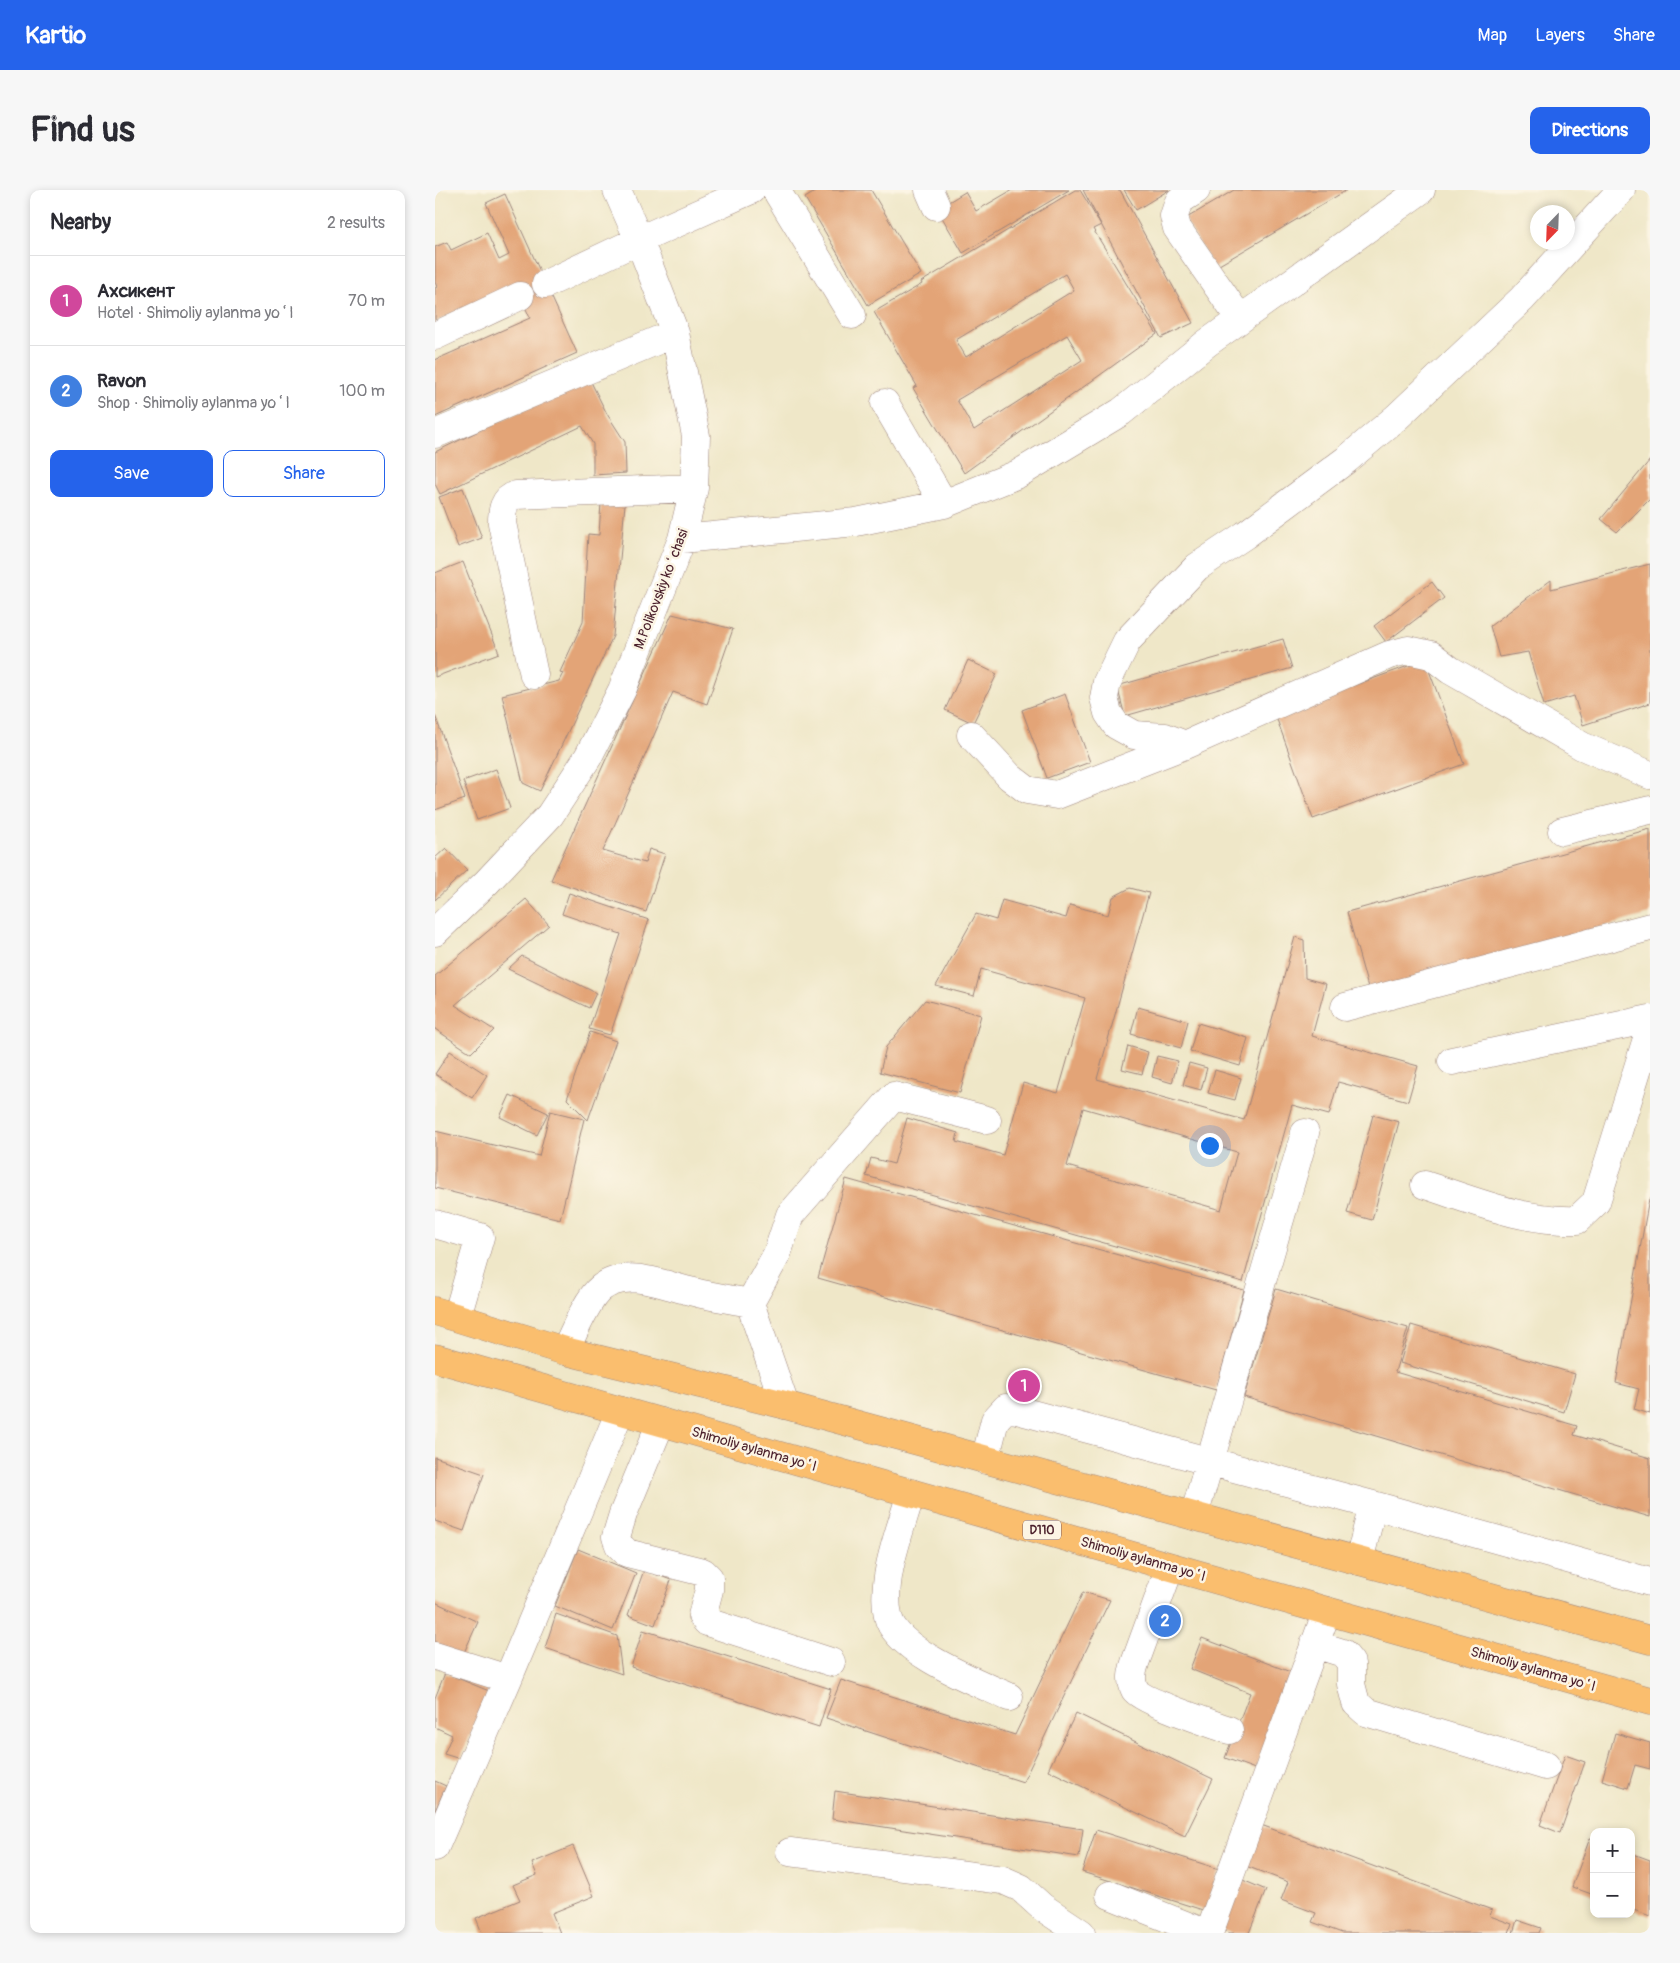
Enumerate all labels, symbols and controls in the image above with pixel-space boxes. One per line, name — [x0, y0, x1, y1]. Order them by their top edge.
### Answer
text: Kartio — [25, 21, 86, 50]
text: Map — [1478, 24, 1507, 47]
text: Layers — [1535, 24, 1585, 47]
text: Share — [1613, 24, 1655, 47]
button: Directions — [1530, 107, 1650, 154]
text: Find us — [30, 108, 135, 152]
north arrow — [1530, 205, 1575, 250]
text: Nearby — [50, 209, 111, 236]
text: 2 results — [327, 213, 385, 233]
text: Ахсикент — [97, 279, 175, 303]
text: 1 — [63, 291, 69, 311]
text: 70 m — [348, 291, 385, 311]
text: Hotel · Shimoliy aylanma yoʻl — [97, 303, 293, 323]
text: Ravon — [97, 369, 146, 393]
text: 2 — [62, 381, 70, 401]
text: 100 m — [339, 381, 385, 401]
text: Shop · Shimoliy aylanma yoʻl — [97, 393, 290, 413]
button: Save — [50, 450, 213, 497]
button: Share — [223, 450, 385, 497]
street label: M.Polikovskiy koʻchasi — [630, 526, 692, 651]
your location — [1197, 1133, 1223, 1159]
pin: 1 — [1008, 1367, 1040, 1405]
street label: Shimoliy aylanma yoʻl — [690, 1423, 818, 1475]
road number: D110 — [1023, 1520, 1061, 1540]
street label: Shimoliy aylanma yoʻl — [1079, 1533, 1207, 1585]
pin: 2 — [1149, 1602, 1181, 1640]
street label: Shimoliy aylanma yoʻl — [1469, 1643, 1597, 1695]
map controls — [1590, 1828, 1635, 1918]
button: + — [1590, 1828, 1635, 1873]
button: − — [1590, 1873, 1635, 1918]

